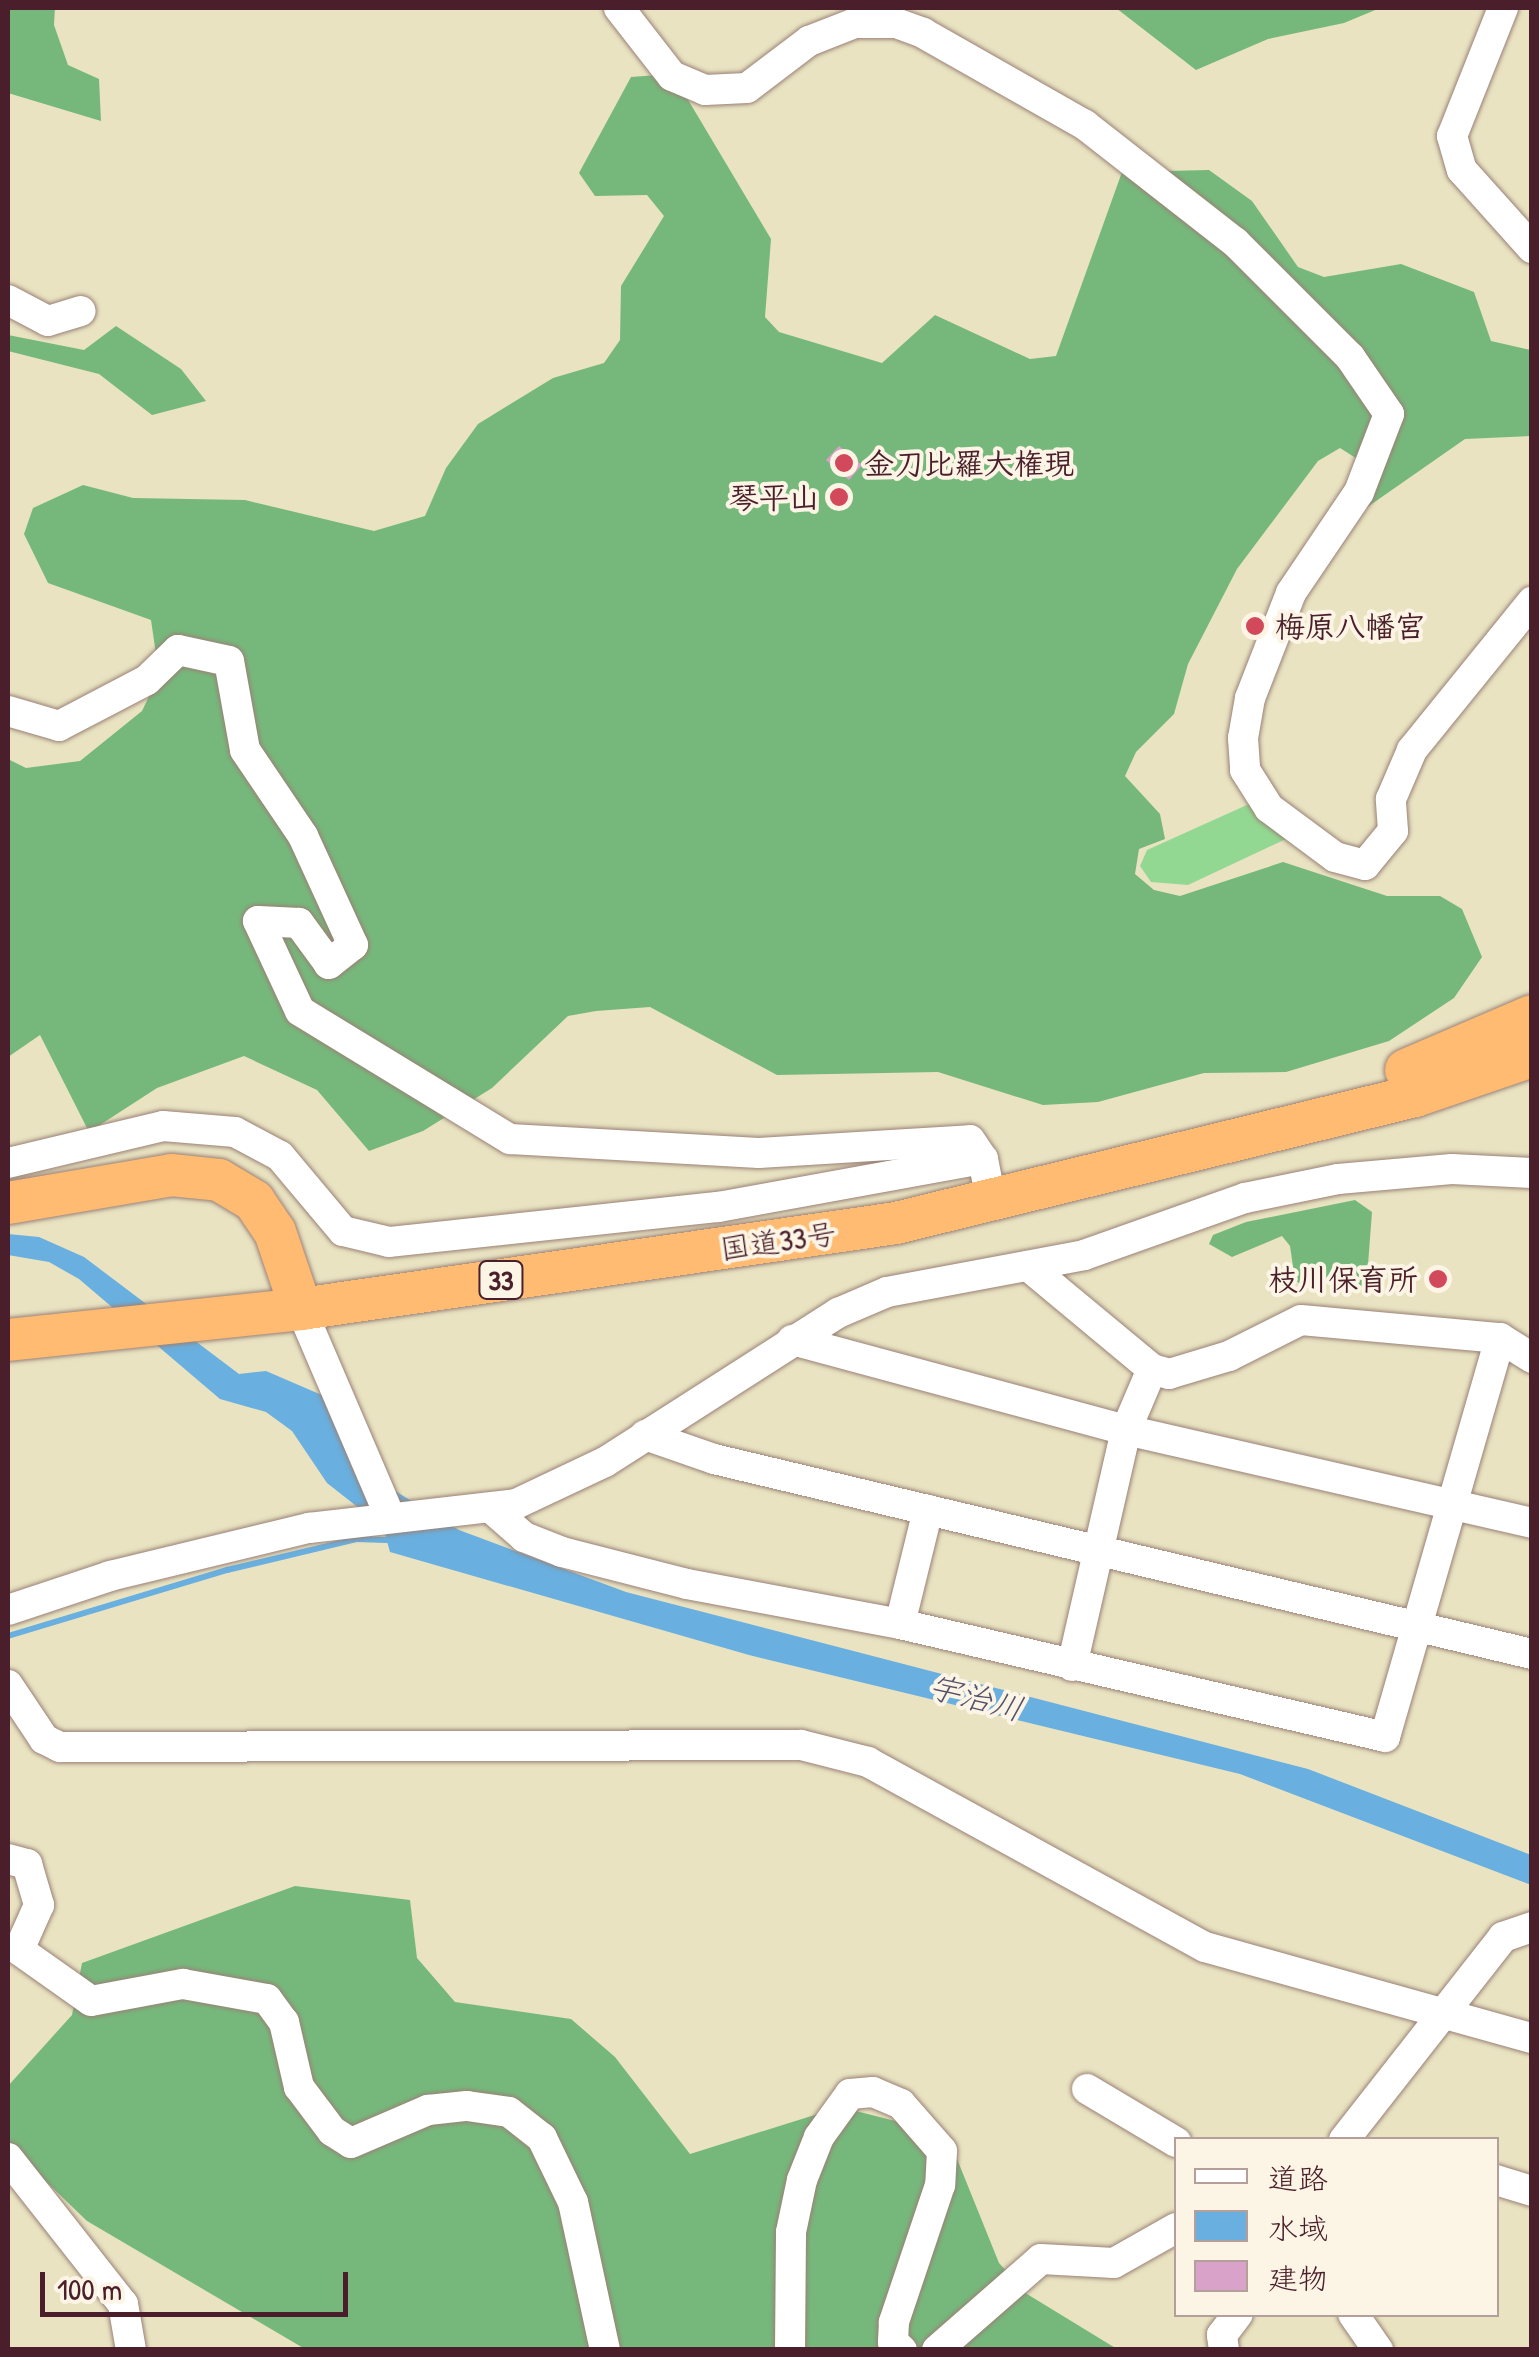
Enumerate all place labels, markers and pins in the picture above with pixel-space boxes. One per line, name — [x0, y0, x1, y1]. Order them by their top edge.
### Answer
place label: 金刀比羅大権現 — [864, 445, 1074, 481]
marker: 金刀比羅大権現 — [833, 452, 855, 474]
place label: 琴平山 — [729, 479, 819, 515]
marker: 琴平山 — [828, 486, 850, 508]
place label: 梅原八幡宮 — [1275, 608, 1425, 644]
marker: 梅原八幡宮 — [1244, 615, 1266, 637]
place label: 枝川保育所 — [1268, 1261, 1418, 1297]
marker: 枝川保育所 — [1427, 1268, 1449, 1290]

